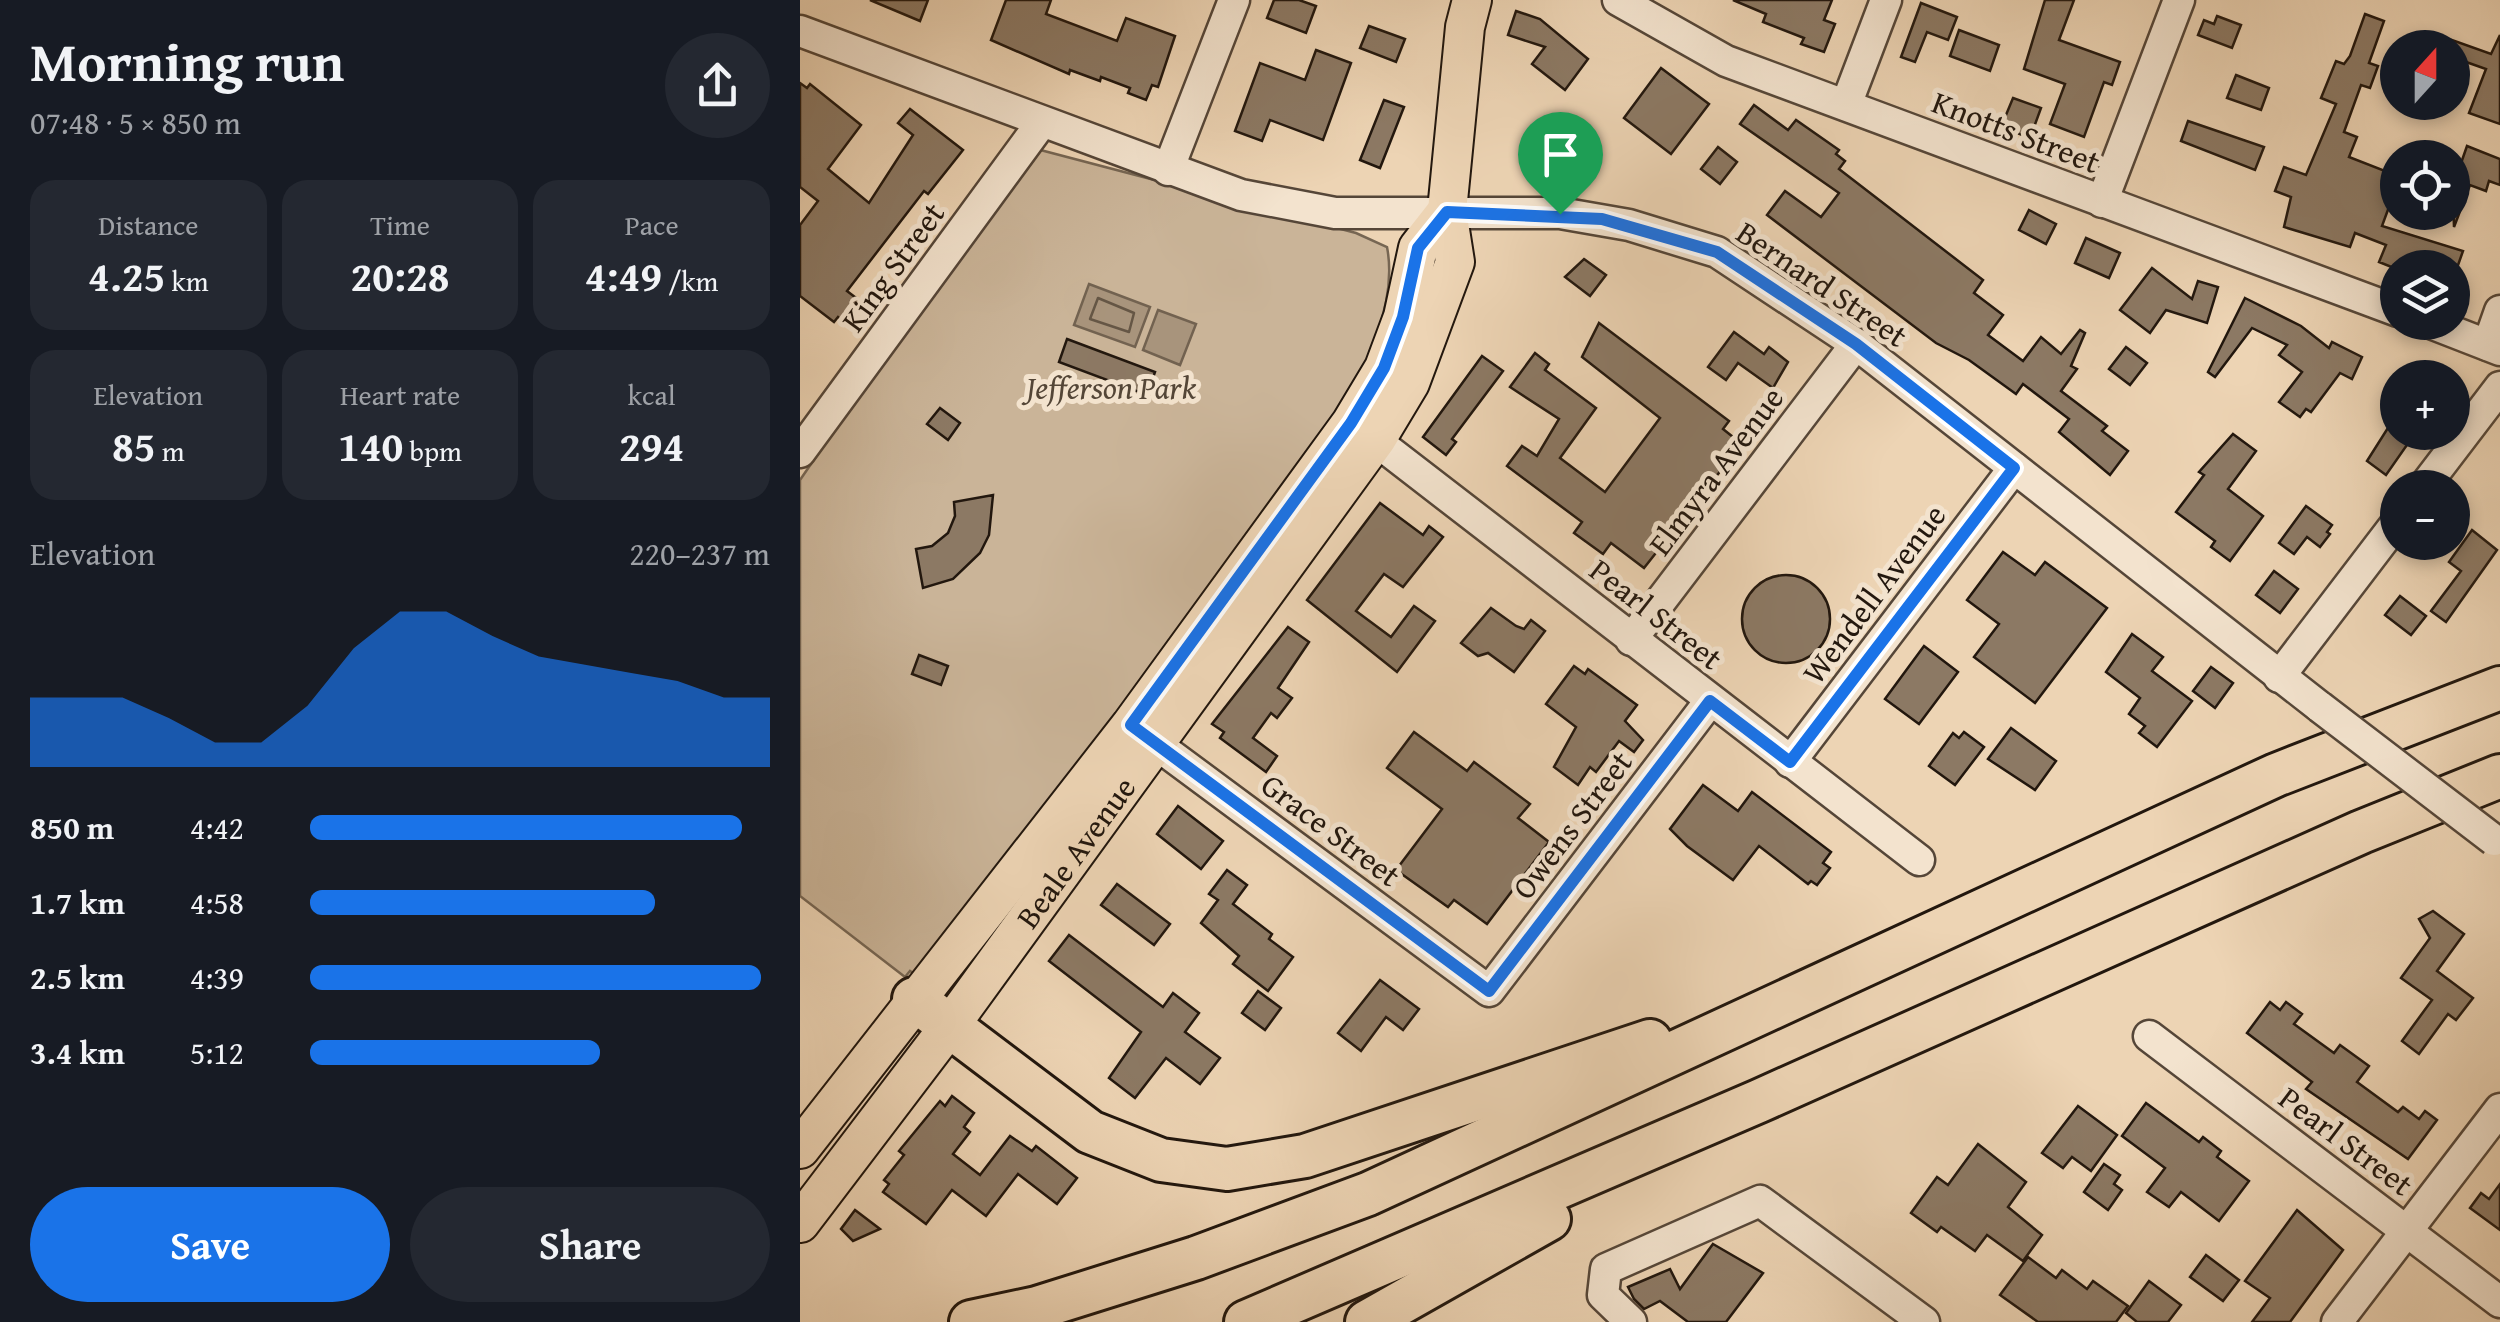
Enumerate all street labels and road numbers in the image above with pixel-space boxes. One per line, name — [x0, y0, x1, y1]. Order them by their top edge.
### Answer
street label: Knotts Street — [1925, 78, 2107, 185]
street label: King Street — [830, 192, 956, 341]
street label: Bernard Street — [1727, 209, 1917, 358]
street label: Elmyra Avenue — [1636, 376, 1795, 565]
street label: Wendell Avenue — [1790, 494, 1957, 693]
street label: Pearl Street — [1580, 547, 1733, 681]
street label: Owens Street — [1500, 741, 1643, 909]
street label: Grace Street — [1252, 761, 1411, 898]
street label: Beale Avenue — [1004, 766, 1147, 938]
street label: Pearl Street — [2269, 1074, 2423, 1207]

